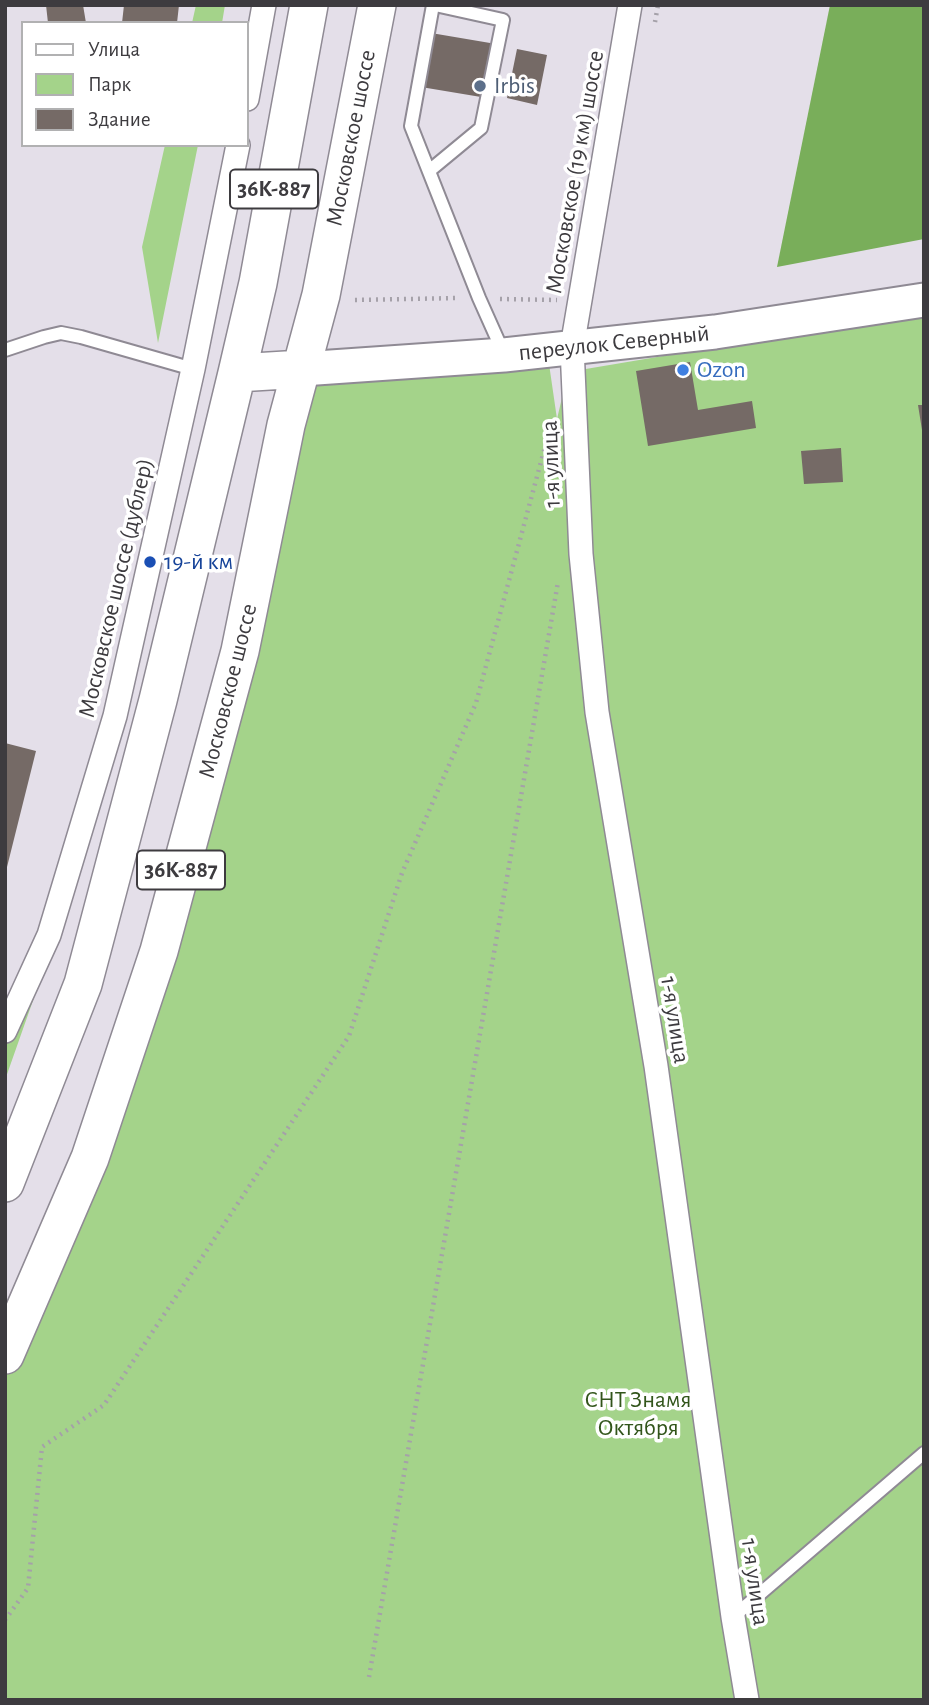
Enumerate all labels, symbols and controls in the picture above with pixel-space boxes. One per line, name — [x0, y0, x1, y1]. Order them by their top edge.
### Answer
legend — [21, 21, 248, 147]
text: Улица — [88, 39, 140, 60]
street label: Московское шоссе — [320, 47, 382, 229]
street label: Московское (19 км) шоссе — [539, 48, 611, 296]
place label: Irbis — [494, 72, 535, 100]
text: Парк — [88, 74, 131, 95]
marker: Irbis — [472, 78, 488, 94]
text: Здание — [88, 109, 151, 130]
road number: 36К-887 — [230, 170, 318, 208]
street label: переулок Северный — [517, 319, 711, 367]
place label: Ozon — [697, 356, 746, 384]
marker: Ozon — [675, 362, 691, 378]
street label: 1-я улица — [535, 420, 567, 508]
street label: Московское шоссе (дублер) — [72, 455, 160, 721]
place label: 19-й км — [164, 548, 233, 576]
marker: 19-й км — [142, 554, 158, 570]
street label: Московское шоссе — [192, 601, 264, 781]
road number: 36К-887 — [137, 850, 225, 890]
street label: 1-я улица — [654, 974, 696, 1066]
park label: СНТ Знамя Октября — [584, 1386, 692, 1442]
street label: 1-я улица — [735, 1537, 775, 1627]

